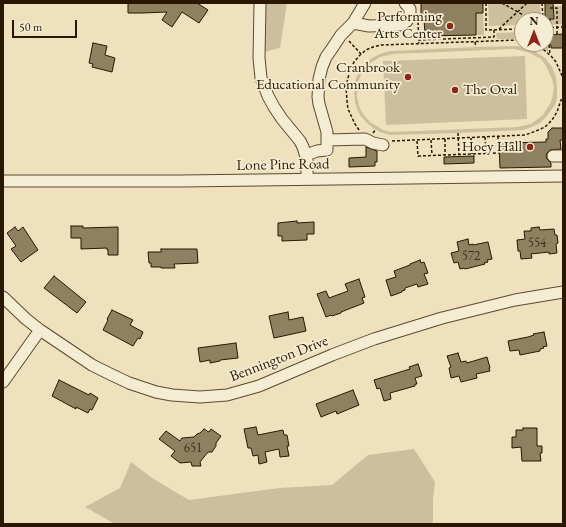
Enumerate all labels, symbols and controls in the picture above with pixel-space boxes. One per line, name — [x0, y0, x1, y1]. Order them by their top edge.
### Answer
place label: Performing Arts Center — [374, 8, 442, 43]
scale bar — [14, 12, 79, 38]
north arrow — [514, 12, 554, 52]
text: N — [530, 14, 538, 28]
text: 50 m — [19, 19, 42, 35]
marker: Performing Arts Center — [445, 21, 455, 31]
place label: Cranbrook Educational Community — [256, 59, 400, 94]
marker: Cranbrook Educational Community — [403, 72, 413, 82]
place label: The Oval — [463, 81, 517, 99]
marker: The Oval — [450, 85, 460, 95]
place label: Hoey Hall — [462, 138, 522, 156]
marker: Hoey Hall — [525, 142, 535, 152]
street label: Lone Pine Road — [236, 155, 330, 175]
house number: 554 — [528, 235, 546, 251]
house number: 572 — [462, 248, 480, 264]
street label: Bennington Drive — [227, 332, 331, 386]
house number: 651 — [184, 440, 202, 456]

